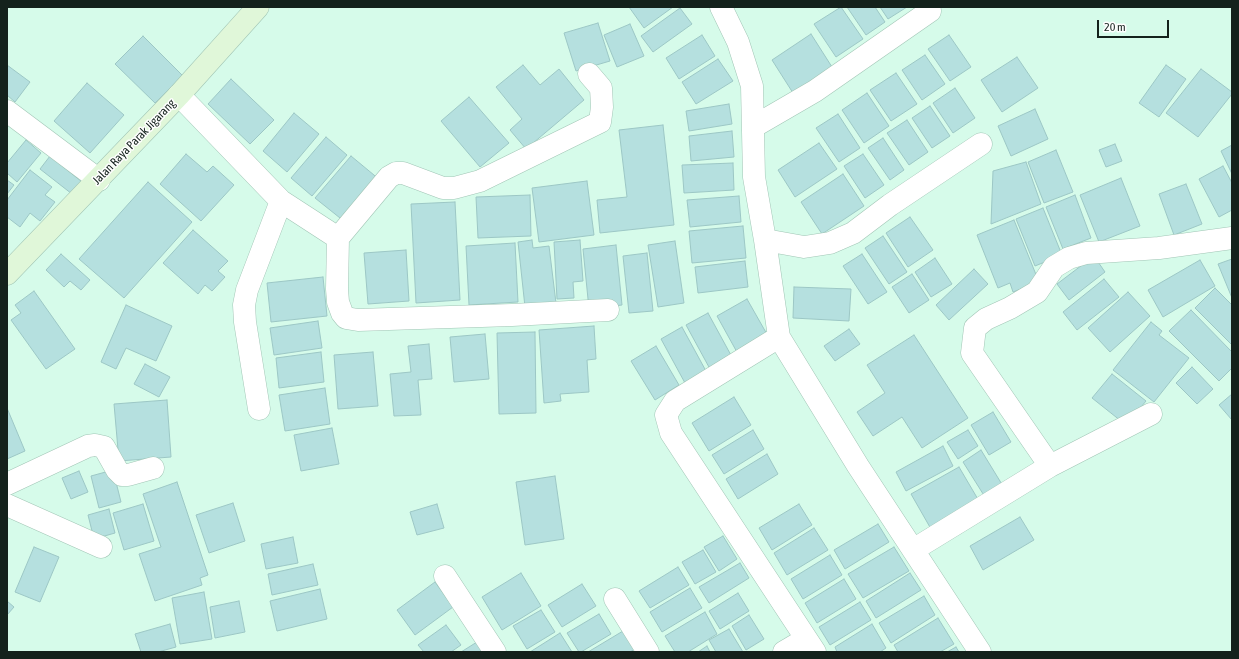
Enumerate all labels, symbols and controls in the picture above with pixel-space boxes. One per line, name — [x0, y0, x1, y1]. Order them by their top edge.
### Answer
scale bar — [1099, 12, 1171, 38]
text: 20 m — [1104, 20, 1126, 34]
street label: Jalan Raya Parak Jigarang — [89, 96, 179, 188]

